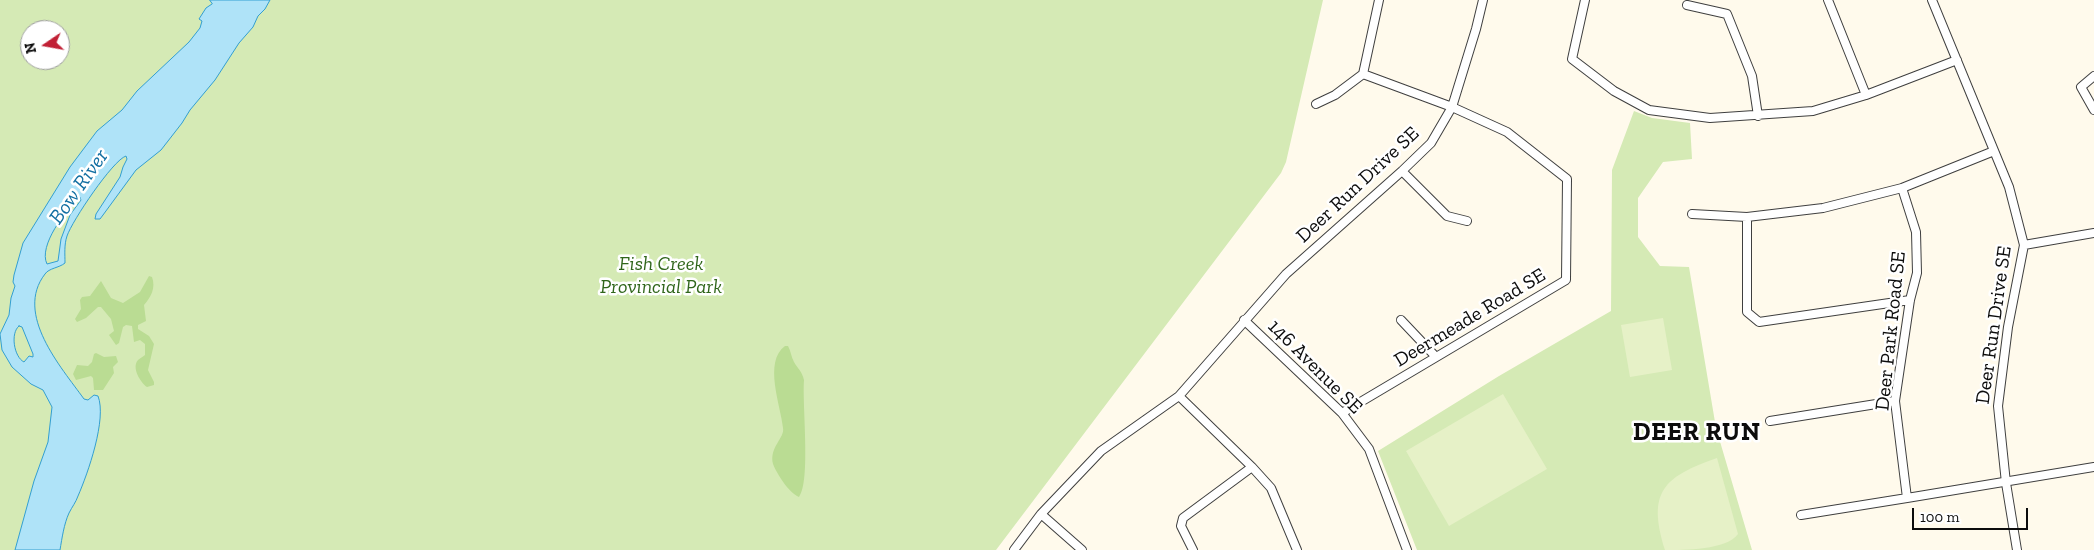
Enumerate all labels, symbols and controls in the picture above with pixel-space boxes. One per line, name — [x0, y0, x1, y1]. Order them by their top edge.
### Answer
north arrow — [20, 20, 70, 70]
text: N — [21, 41, 40, 55]
street label: Deer Run Drive SE — [1292, 122, 1424, 248]
water label: Bow River — [44, 145, 114, 229]
street label: Deer Run Drive SE — [1971, 244, 2017, 406]
street label: Deer Park Road SE — [1871, 250, 1911, 412]
park label: Fish Creek Provincial Park — [600, 252, 722, 299]
street label: Deermeade Road SE — [1390, 263, 1550, 373]
street label: 146 Avenue SE — [1263, 315, 1367, 419]
district label: DEER RUN — [1632, 418, 1762, 448]
scale bar — [1914, 498, 2030, 530]
text: 100 m — [1920, 508, 1959, 526]

